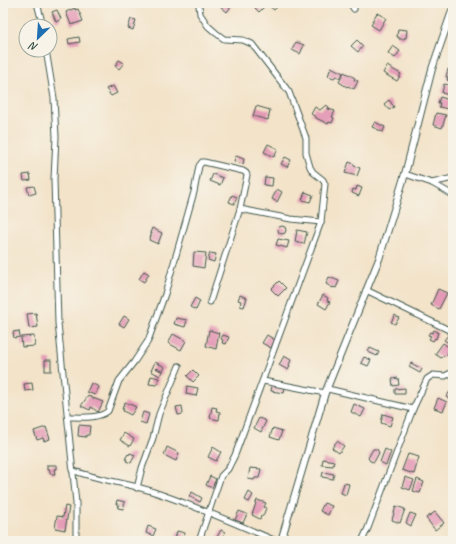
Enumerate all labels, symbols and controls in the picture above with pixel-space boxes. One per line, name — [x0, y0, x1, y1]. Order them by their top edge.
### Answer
north arrow — [18, 18, 58, 58]
text: N — [26, 38, 40, 55]

